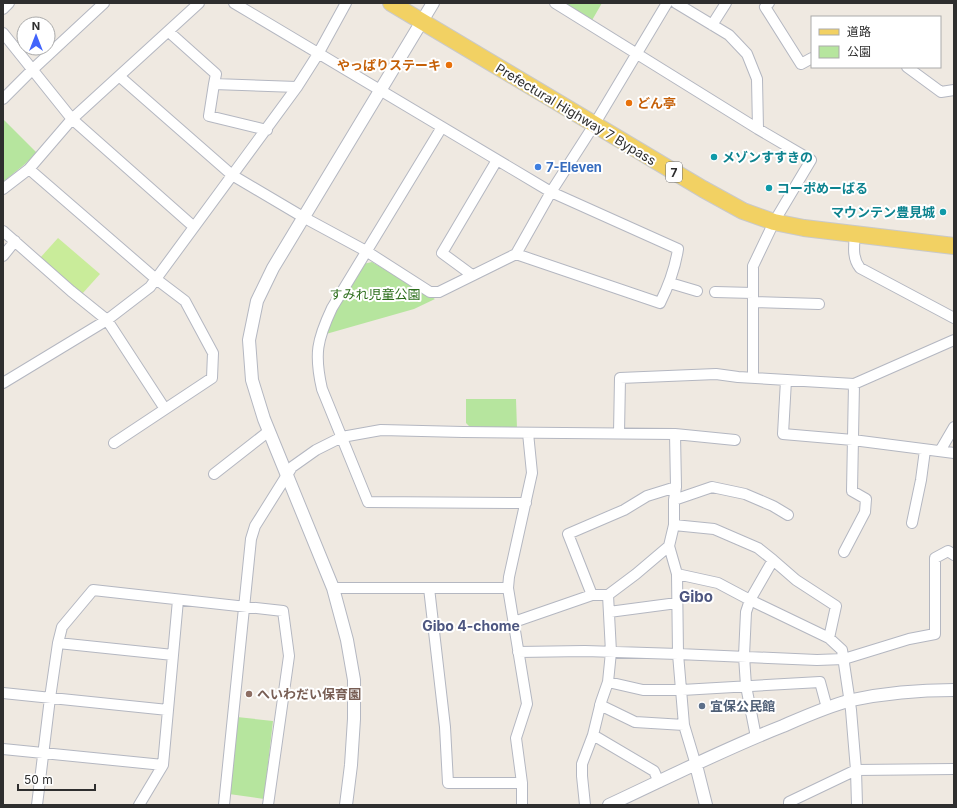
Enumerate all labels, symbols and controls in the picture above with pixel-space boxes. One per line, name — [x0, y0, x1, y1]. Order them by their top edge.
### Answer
north arrow — [16, 16, 56, 56]
legend — [811, 16, 941, 68]
text: N — [32, 19, 40, 33]
text: 道路 — [847, 24, 871, 39]
text: 公園 — [847, 44, 871, 59]
place label: やっぱりステーキ — [337, 57, 441, 73]
marker: やっぱりステーキ — [444, 60, 454, 70]
street label: Prefectural Highway 7 Bypass — [493, 60, 659, 168]
place label: どん亭 — [637, 95, 676, 111]
marker: どん亭 — [624, 98, 634, 108]
place label: メゾンすすきの — [722, 149, 813, 165]
marker: メゾンすすきの — [709, 152, 719, 162]
place label: 7-Eleven — [546, 159, 602, 175]
marker: 7-Eleven — [533, 162, 543, 172]
road number: 7 — [666, 162, 682, 182]
place label: コーポめーばる — [777, 180, 868, 196]
marker: コーポめーばる — [764, 183, 774, 193]
place label: マウンテン豊見城 — [831, 204, 935, 220]
marker: マウンテン豊見城 — [938, 207, 948, 217]
park label: すみれ児童公園 — [329, 286, 421, 302]
district label: Gibo — [679, 587, 713, 606]
district label: Gibo 4-chome — [422, 617, 520, 634]
place label: へいわだい保育園 — [257, 686, 361, 702]
marker: へいわだい保育園 — [244, 689, 254, 699]
place label: 宜保公民館 — [710, 698, 775, 714]
marker: 宜保公民館 — [697, 701, 707, 711]
scale bar — [18, 766, 95, 792]
text: 50 m — [24, 772, 53, 787]

